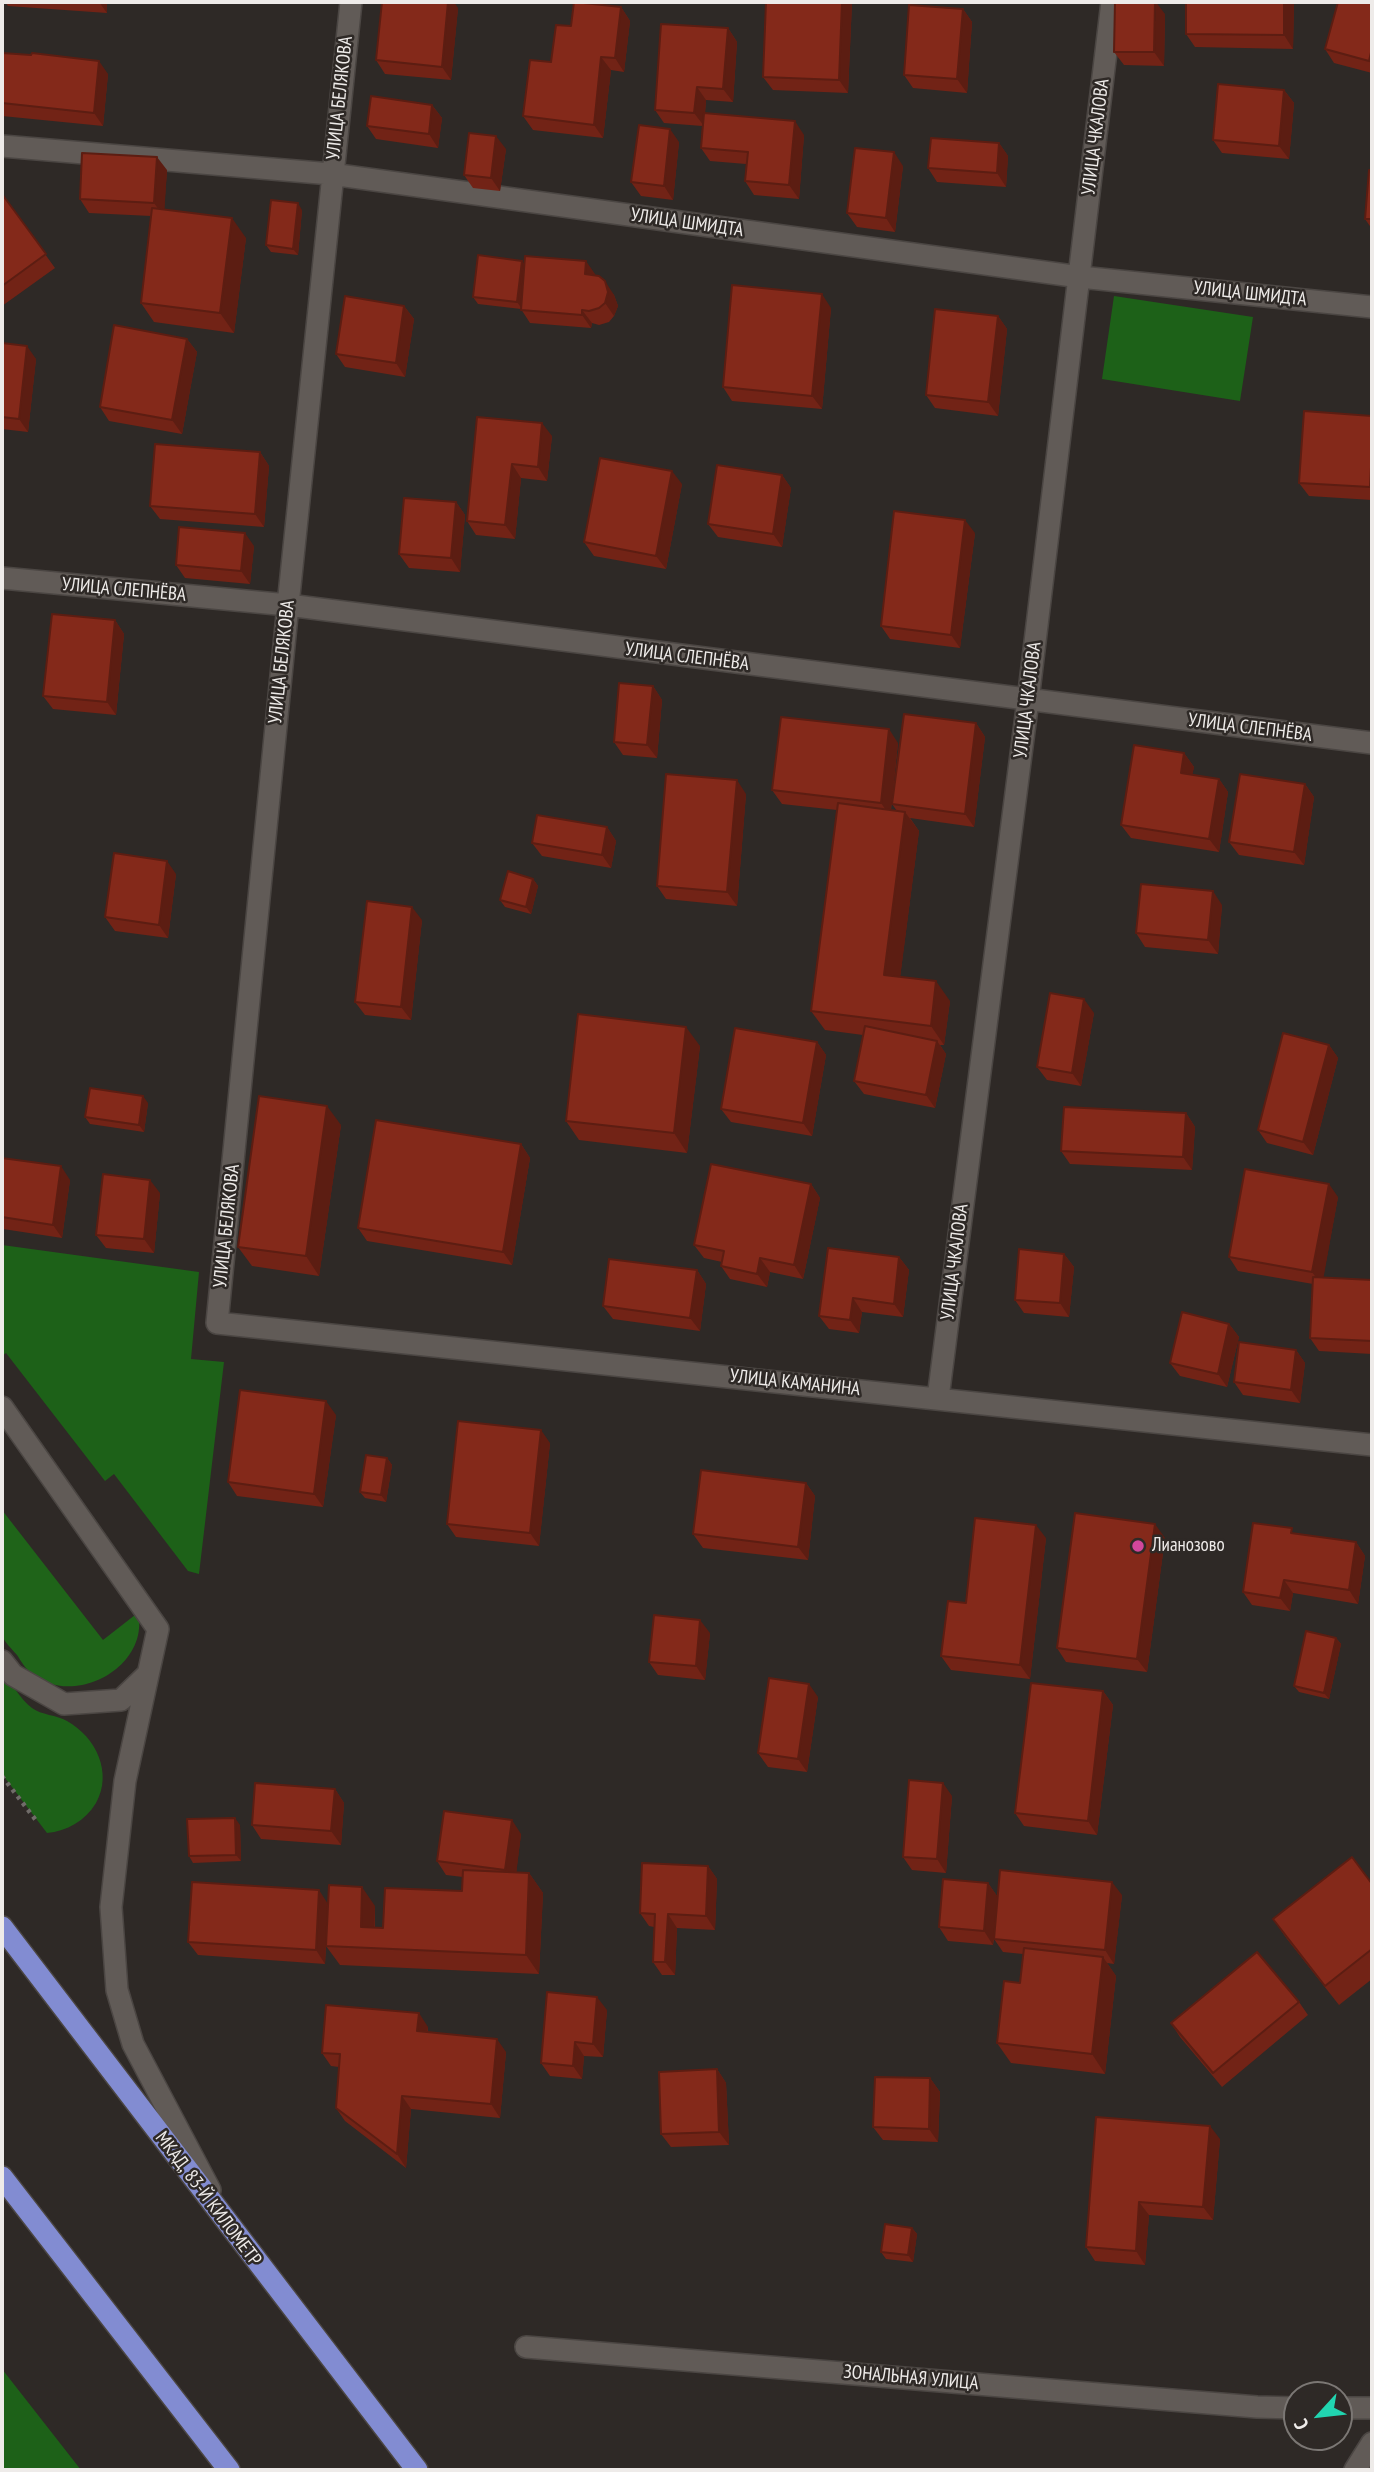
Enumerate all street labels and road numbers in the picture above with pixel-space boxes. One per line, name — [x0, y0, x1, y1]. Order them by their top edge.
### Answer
street label: УЛИЦА БЕЛЯКОВА — [322, 35, 358, 161]
street label: УЛИЦА ЧКАЛОВА — [1078, 77, 1114, 197]
street label: УЛИЦА ШМИДТА — [629, 204, 745, 242]
street label: УЛИЦА ШМИДТА — [1192, 277, 1308, 311]
street label: УЛИЦА СЛЕПНЁВА — [61, 573, 187, 607]
street label: УЛИЦА БЕЛЯКОВА — [264, 599, 300, 725]
street label: УЛИЦА СЛЕПНЁВА — [624, 638, 750, 676]
street label: УЛИЦА ЧКАЛОВА — [1010, 640, 1046, 760]
street label: УЛИЦА СЛЕПНЁВА — [1187, 709, 1313, 747]
street label: УЛИЦА БЕЛЯКОВА — [209, 1163, 245, 1289]
street label: УЛИЦА ЧКАЛОВА — [937, 1202, 973, 1322]
street label: УЛИЦА КАМАНИНА — [729, 1365, 861, 1401]
street label: МКАД, 83-Й КИЛОМЕТР — [150, 2127, 266, 2271]
street label: ЗОНАЛЬНАЯ УЛИЦА — [843, 2361, 979, 2395]

